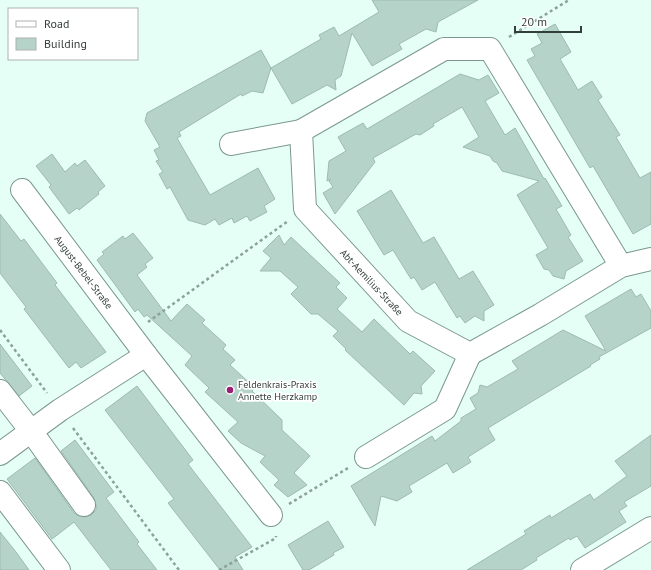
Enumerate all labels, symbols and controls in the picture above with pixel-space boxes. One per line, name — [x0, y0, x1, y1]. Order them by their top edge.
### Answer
legend — [8, 8, 138, 60]
scale bar — [515, 8, 581, 34]
text: 20 m — [521, 14, 547, 29]
text: Road — [44, 16, 69, 31]
text: Building — [44, 36, 87, 51]
street label: August-Bebel-Straße — [52, 233, 116, 312]
street label: Abt-Aemilius-Straße — [337, 246, 406, 318]
place label: Feldenkrais-Praxis Annette Herzkamp — [238, 378, 317, 403]
marker: Feldenkrais-Praxis Annette Herzkamp — [225, 385, 235, 395]

